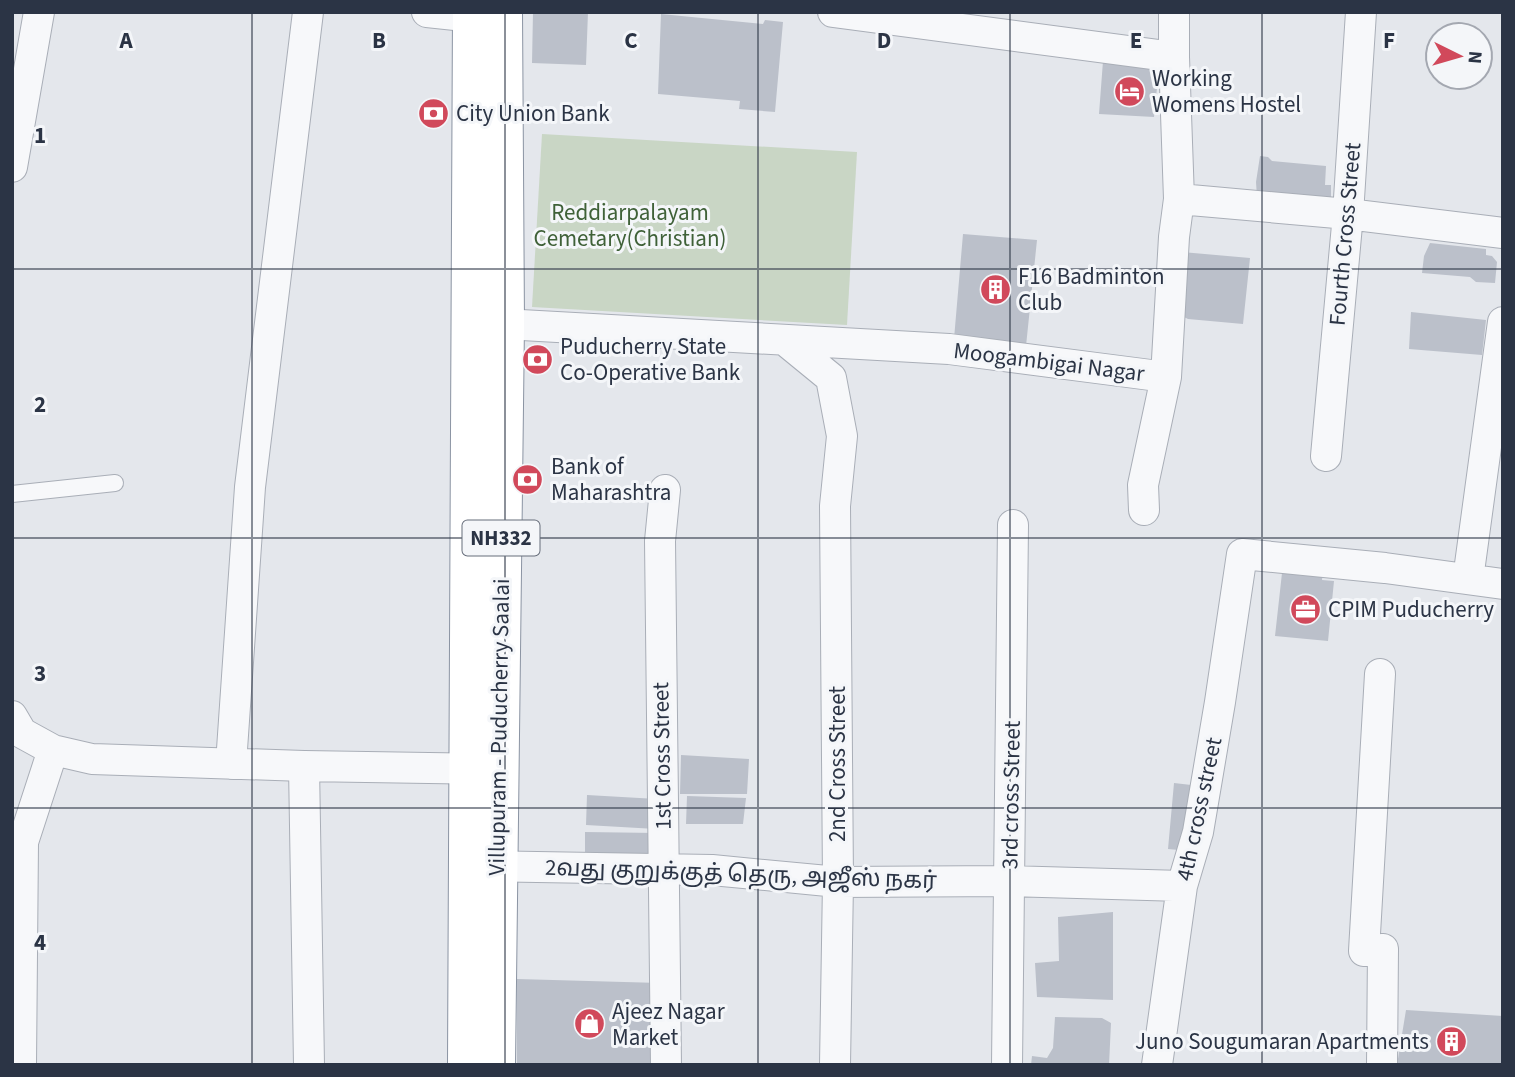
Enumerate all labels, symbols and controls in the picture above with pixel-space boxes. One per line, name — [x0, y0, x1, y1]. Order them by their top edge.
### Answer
north arrow — [1424, 21, 1494, 91]
text: A — [118, 24, 133, 57]
text: B — [372, 24, 386, 57]
text: C — [624, 24, 638, 57]
text: D — [877, 24, 891, 57]
text: E — [1130, 24, 1142, 57]
text: F — [1383, 24, 1395, 57]
text: N — [1460, 50, 1488, 65]
place label: Working Womens Hostel — [1152, 62, 1301, 121]
hotel icon: Working Womens Hostel — [1112, 74, 1146, 108]
bank icon: City Union Bank — [416, 96, 450, 130]
place label: City Union Bank — [456, 97, 610, 130]
text: 1 — [34, 119, 46, 152]
street label: Fourth Cross Street — [1321, 141, 1369, 327]
park label: Reddiarpalayam Cemetary(Christian) — [534, 196, 726, 255]
place label: F16 Badminton Club — [1018, 260, 1165, 319]
building icon: F16 Badminton Club — [978, 272, 1012, 306]
place label: Puducherry State Co-Operative Bank — [560, 330, 741, 389]
street label: Moogambigai Nagar — [952, 334, 1147, 390]
bank icon: Puducherry State Co-Operative Bank — [520, 342, 554, 376]
text: 2 — [34, 388, 46, 421]
place label: Bank of Maharashtra — [551, 450, 671, 509]
bank icon: Bank of Maharashtra — [511, 462, 545, 496]
road number: NH332 — [462, 520, 540, 556]
street label: Villupuram - Puducherry Saalai — [480, 578, 518, 876]
office icon: CPIM Puducherry — [1288, 592, 1322, 626]
place label: CPIM Puducherry — [1328, 593, 1494, 626]
text: 3 — [34, 657, 46, 690]
street label: 1st Cross Street — [644, 682, 680, 830]
street label: 2nd Cross Street — [821, 686, 854, 842]
street label: 3rd cross Street — [993, 720, 1029, 870]
street label: 4th cross street — [1168, 734, 1230, 884]
street label: 2வது குறுக்குத் தெரு, அஜீஸ் நகர் — [544, 851, 938, 897]
text: 4 — [34, 926, 46, 959]
place label: Ajeez Nagar Market — [612, 995, 726, 1054]
shop icon: Ajeez Nagar Market — [572, 1007, 606, 1041]
building icon: Juno Sougumaran Apartments — [1435, 1024, 1469, 1058]
place label: Juno Sougumaran Apartments — [1135, 1025, 1429, 1058]

